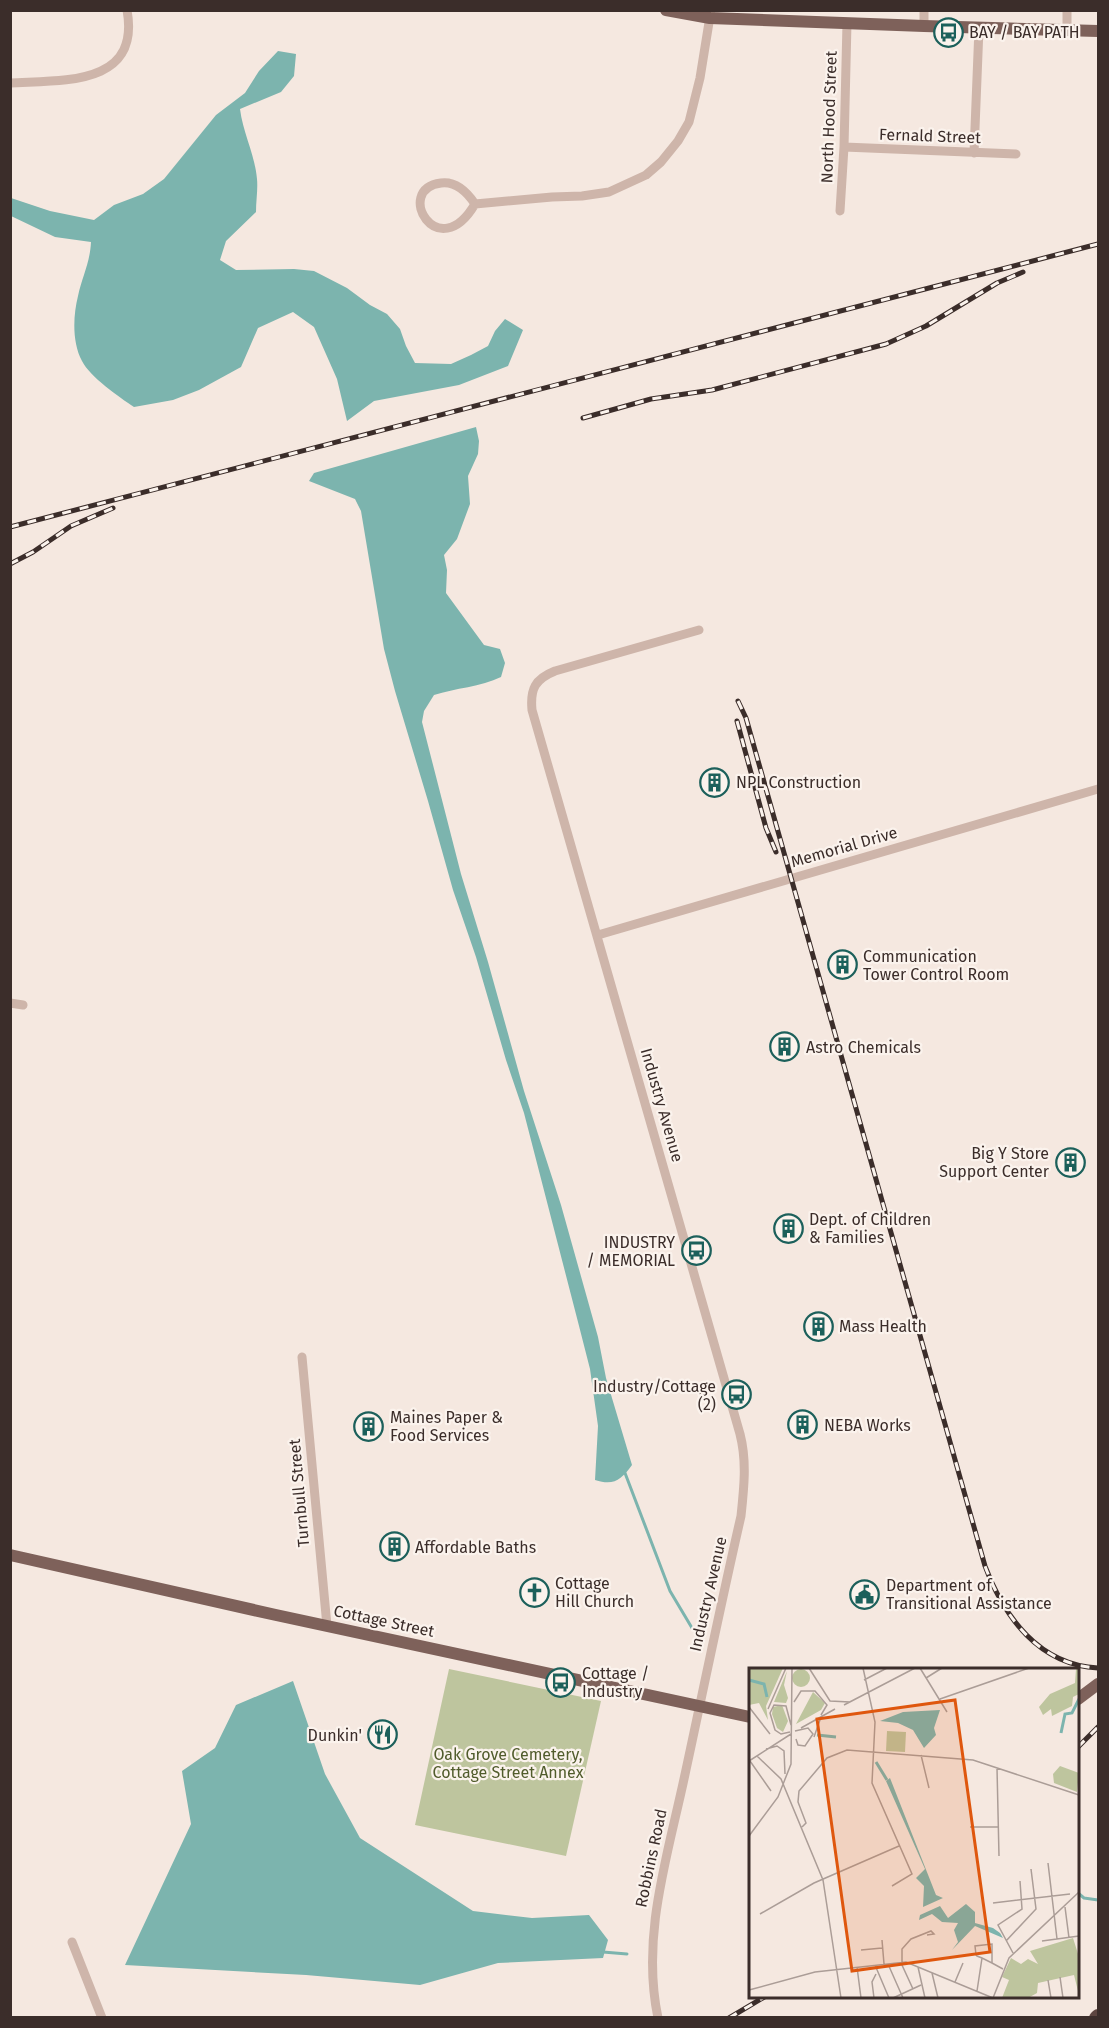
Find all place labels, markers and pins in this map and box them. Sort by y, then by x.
bus stop icon: BAY / BAY PATH [932,16,964,48]
place label: BAY / BAY PATH [969,23,1080,42]
building icon: NPL Construction [699,766,731,798]
place label: NPL Construction [736,773,861,792]
place label: Communication Tower Control Room [863,947,1009,984]
building icon: Communication Tower Control Room [826,949,858,981]
building icon: Astro Chemicals [769,1031,801,1063]
place label: Astro Chemicals [806,1038,921,1057]
place label: Big Y Store Support Center [939,1144,1050,1181]
building icon: Big Y Store Support Center [1054,1146,1086,1178]
place label: Dept. of Children & Families [809,1210,931,1247]
building icon: Dept. of Children & Families [772,1212,804,1244]
place label: INDUSTRY / MEMORIAL [587,1233,675,1270]
bus stop icon: INDUSTRY / MEMORIAL [680,1235,712,1267]
building icon: Mass Health [802,1310,834,1342]
place label: Mass Health [839,1317,927,1336]
place label: Industry/Cottage (2) [593,1377,716,1414]
bus stop icon: Industry/Cottage (2) [721,1379,753,1411]
place label: Maines Paper & Food Services [390,1408,503,1445]
building icon: NEBA Works [787,1409,819,1441]
building icon: Maines Paper & Food Services [353,1410,385,1442]
place label: NEBA Works [824,1416,911,1435]
building icon: Affordable Baths [378,1531,410,1563]
place label: Affordable Baths [415,1538,536,1557]
place label: Cottage Hill Church [555,1574,634,1611]
church icon: Cottage Hill Church [518,1576,550,1608]
place label: Department of Transitional Assistance [886,1576,1052,1613]
public building icon: Department of Transitional Assistance [849,1578,881,1610]
place label: Cottage / Industry [582,1664,649,1701]
bus stop icon: Cottage / Industry [545,1666,577,1698]
restaurant icon: Dunkin' [367,1719,399,1751]
place label: Dunkin' [308,1726,362,1745]

